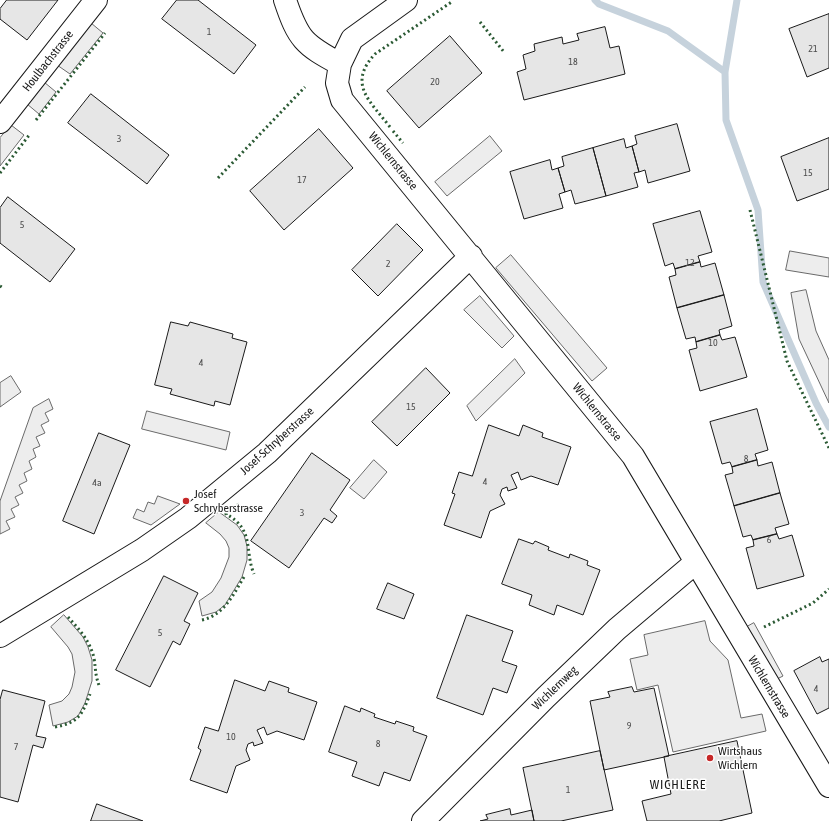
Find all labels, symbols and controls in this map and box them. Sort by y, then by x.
house number: 1 [207,26,211,38]
street label: Houlbachstrasse [20,28,76,94]
house number: 21 [808,43,818,55]
house number: 18 [568,56,578,68]
house number: 20 [430,76,440,88]
street label: Wichlernstrasse [365,129,421,193]
house number: 3 [117,133,121,145]
house number: 15 [803,167,813,179]
house number: 17 [297,174,307,186]
house number: 5 [20,219,24,231]
house number: 12 [685,257,695,269]
house number: 2 [386,258,390,270]
house number: 10 [708,337,718,349]
house number: 4 [199,357,203,369]
street label: Wichlernstrasse [569,380,625,444]
house number: 15 [406,401,416,413]
street label: Josef-Schryberstrasse [237,404,317,478]
house number: 8 [744,453,748,465]
house number: 4 [483,476,487,488]
house number: 4a [92,477,102,489]
place label: Josef Schryberstrasse [194,487,263,515]
marker: Josef Schryberstrasse [181,496,191,506]
house number: 3 [300,507,304,519]
house number: 6 [767,534,771,546]
house number: 5 [158,627,162,639]
street label: Wichlernstrasse [745,653,793,721]
street label: Wichlernweg [529,663,581,713]
house number: 4 [814,683,818,695]
house number: 9 [627,720,631,732]
house number: 10 [226,731,236,743]
house number: 8 [376,738,380,750]
house number: 7 [14,741,18,753]
place label: Wirtshaus Wichlern [718,744,762,772]
marker: Wirtshaus Wichlern [705,753,715,763]
district label: WICHLERE [650,777,706,793]
house number: 1 [566,784,570,796]

